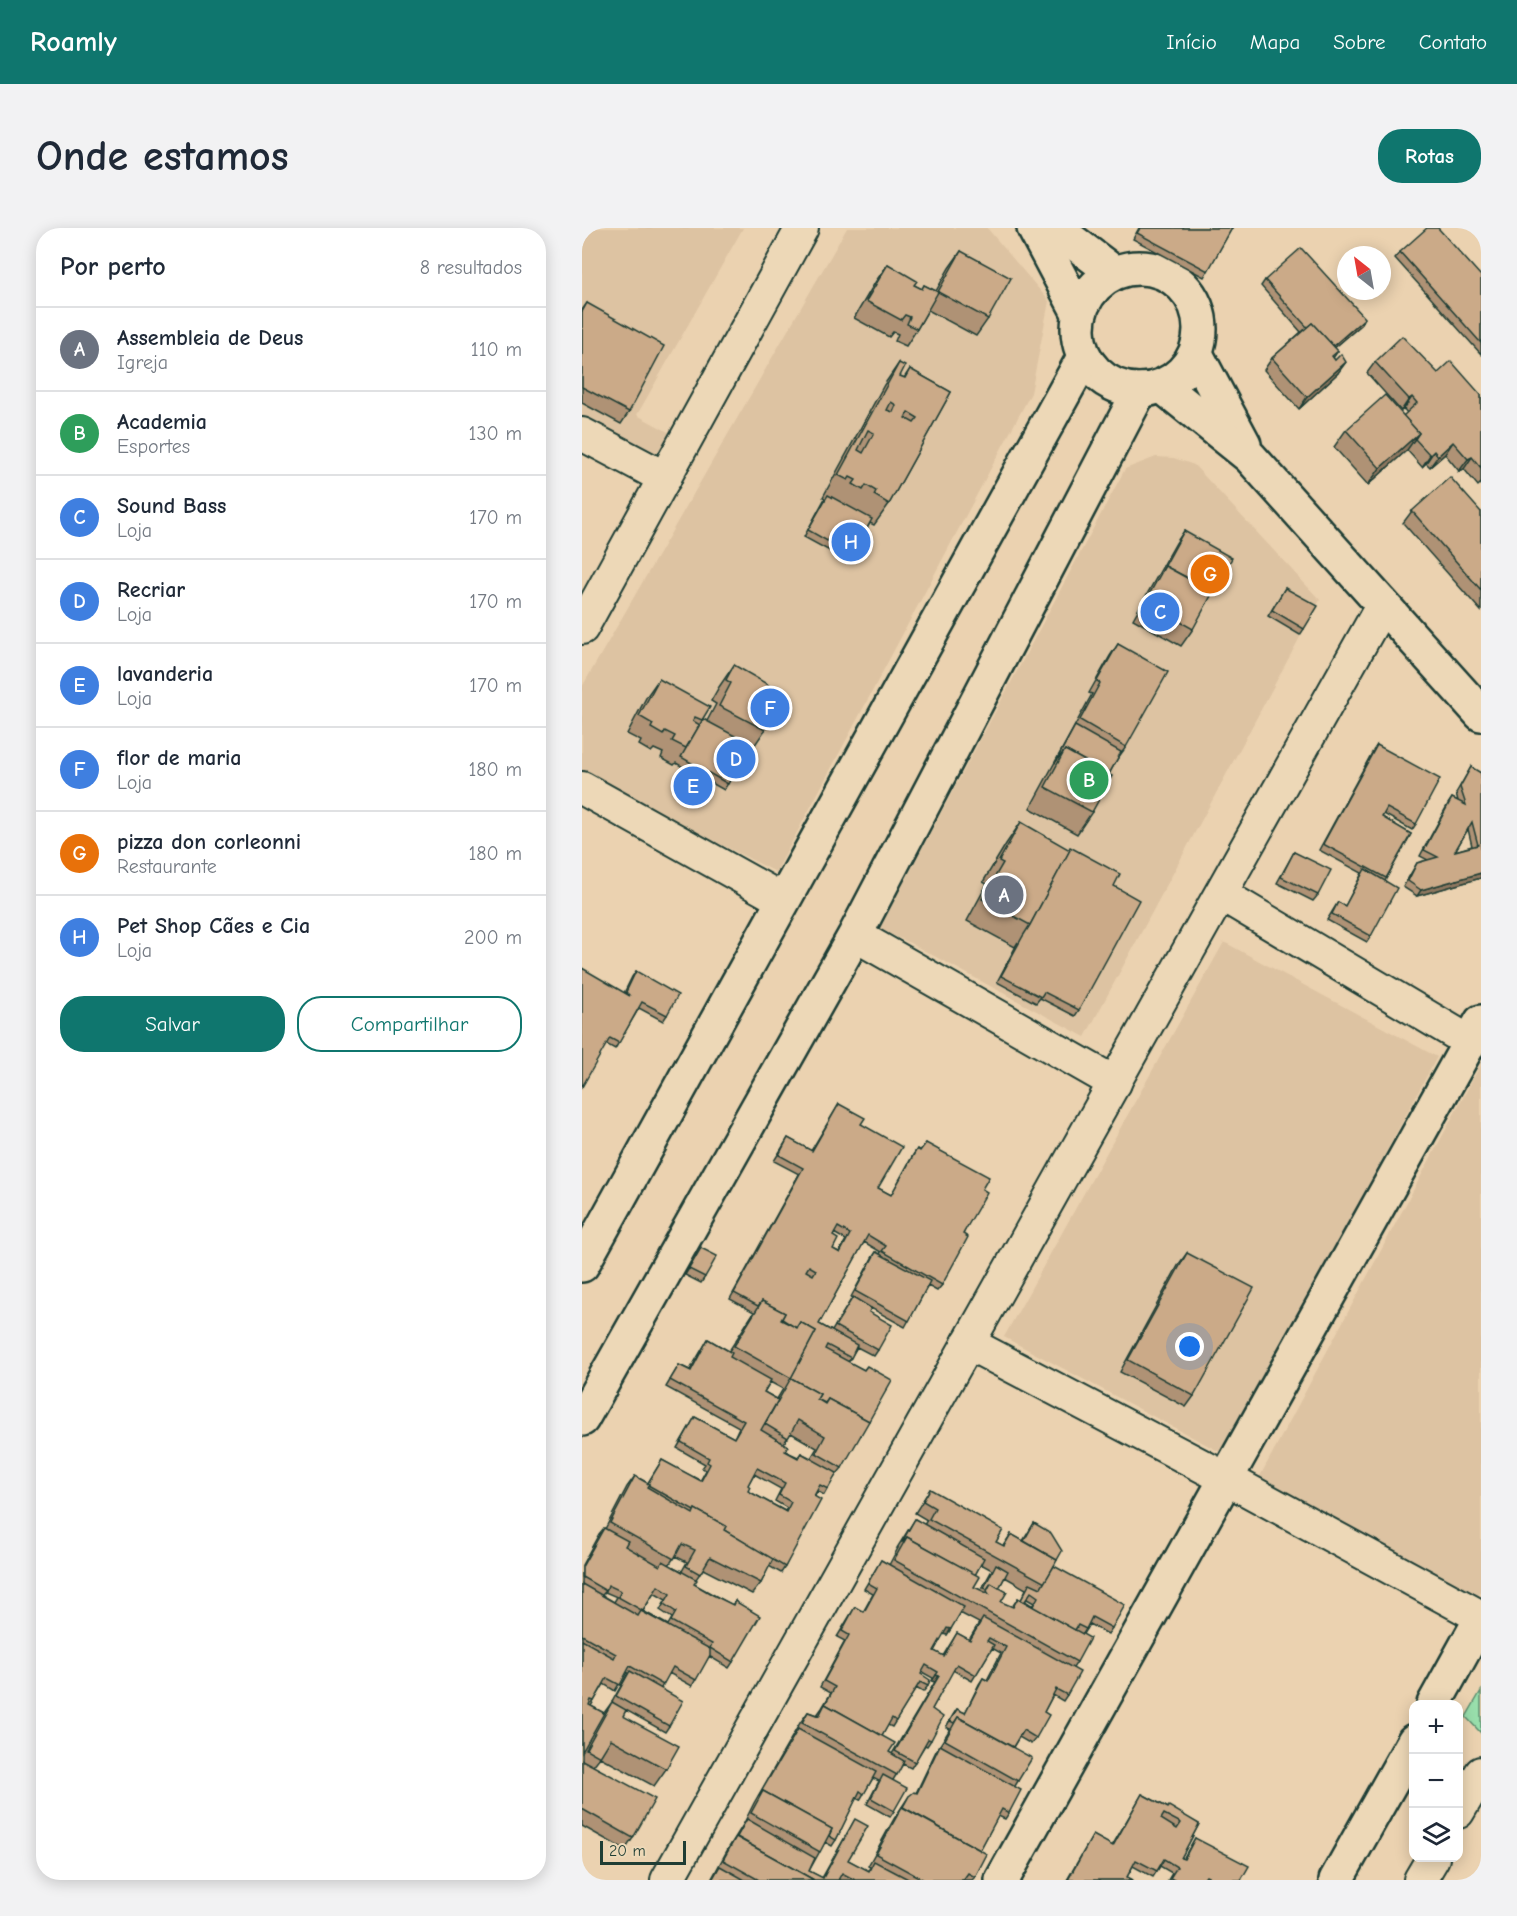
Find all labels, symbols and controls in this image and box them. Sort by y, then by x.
text: Roamly [30,26,117,58]
text: Início [1166,30,1217,54]
text: Mapa [1250,30,1300,54]
text: Sobre [1333,30,1386,54]
text: Contato [1419,30,1487,54]
button: Rotas [1378,129,1481,183]
text: Onde estamos [36,132,289,181]
north arrow [1337,246,1391,300]
text: Por perto [60,252,166,282]
text: 8 resultados [420,256,522,279]
text: Assembleia de Deus [117,325,303,351]
text: A [74,338,85,361]
text: 110 m [471,338,522,361]
text: Igreja [117,351,168,374]
text: Academia [117,409,207,435]
text: B [73,422,86,445]
text: 130 m [469,422,522,445]
text: Esportes [117,435,190,458]
text: Sound Bass [117,493,226,519]
text: C [73,506,86,529]
text: 170 m [469,506,522,529]
text: Loja [117,519,152,542]
pin: H [832,520,870,564]
pin: G [1190,552,1230,596]
text: Recriar [117,577,185,603]
text: D [73,590,86,613]
text: 170 m [469,590,522,613]
pin: C [1140,590,1180,634]
text: Loja [117,603,152,626]
text: lavanderia [117,661,213,687]
text: E [74,674,85,697]
text: 170 m [469,674,522,697]
pin: F [750,686,789,730]
text: Loja [117,687,152,710]
pin: D [716,736,756,782]
text: flor de maria [117,745,242,771]
text: F [74,758,85,781]
text: 180 m [468,758,522,781]
pin: B [1070,758,1108,802]
pin: E [674,764,712,808]
text: Loja [117,771,152,794]
text: pizza don corleonni [117,829,301,855]
text: G [72,842,87,865]
text: 180 m [468,842,522,865]
text: Restaurante [117,855,217,878]
pin: A [984,872,1024,918]
text: Pet Shop Cães e Cia [117,913,310,939]
text: H [72,926,87,949]
text: 200 m [464,926,522,949]
text: Loja [117,939,152,962]
button: Salvar [60,996,285,1052]
button: Compartilhar [297,996,522,1052]
your location [1175,1332,1204,1361]
map controls [1409,1700,1463,1862]
button: + [1409,1700,1463,1754]
button: − [1409,1754,1463,1808]
button: layers [1409,1808,1463,1862]
scale bar [600,1838,686,1866]
text: 20 m [609,1842,646,1860]

